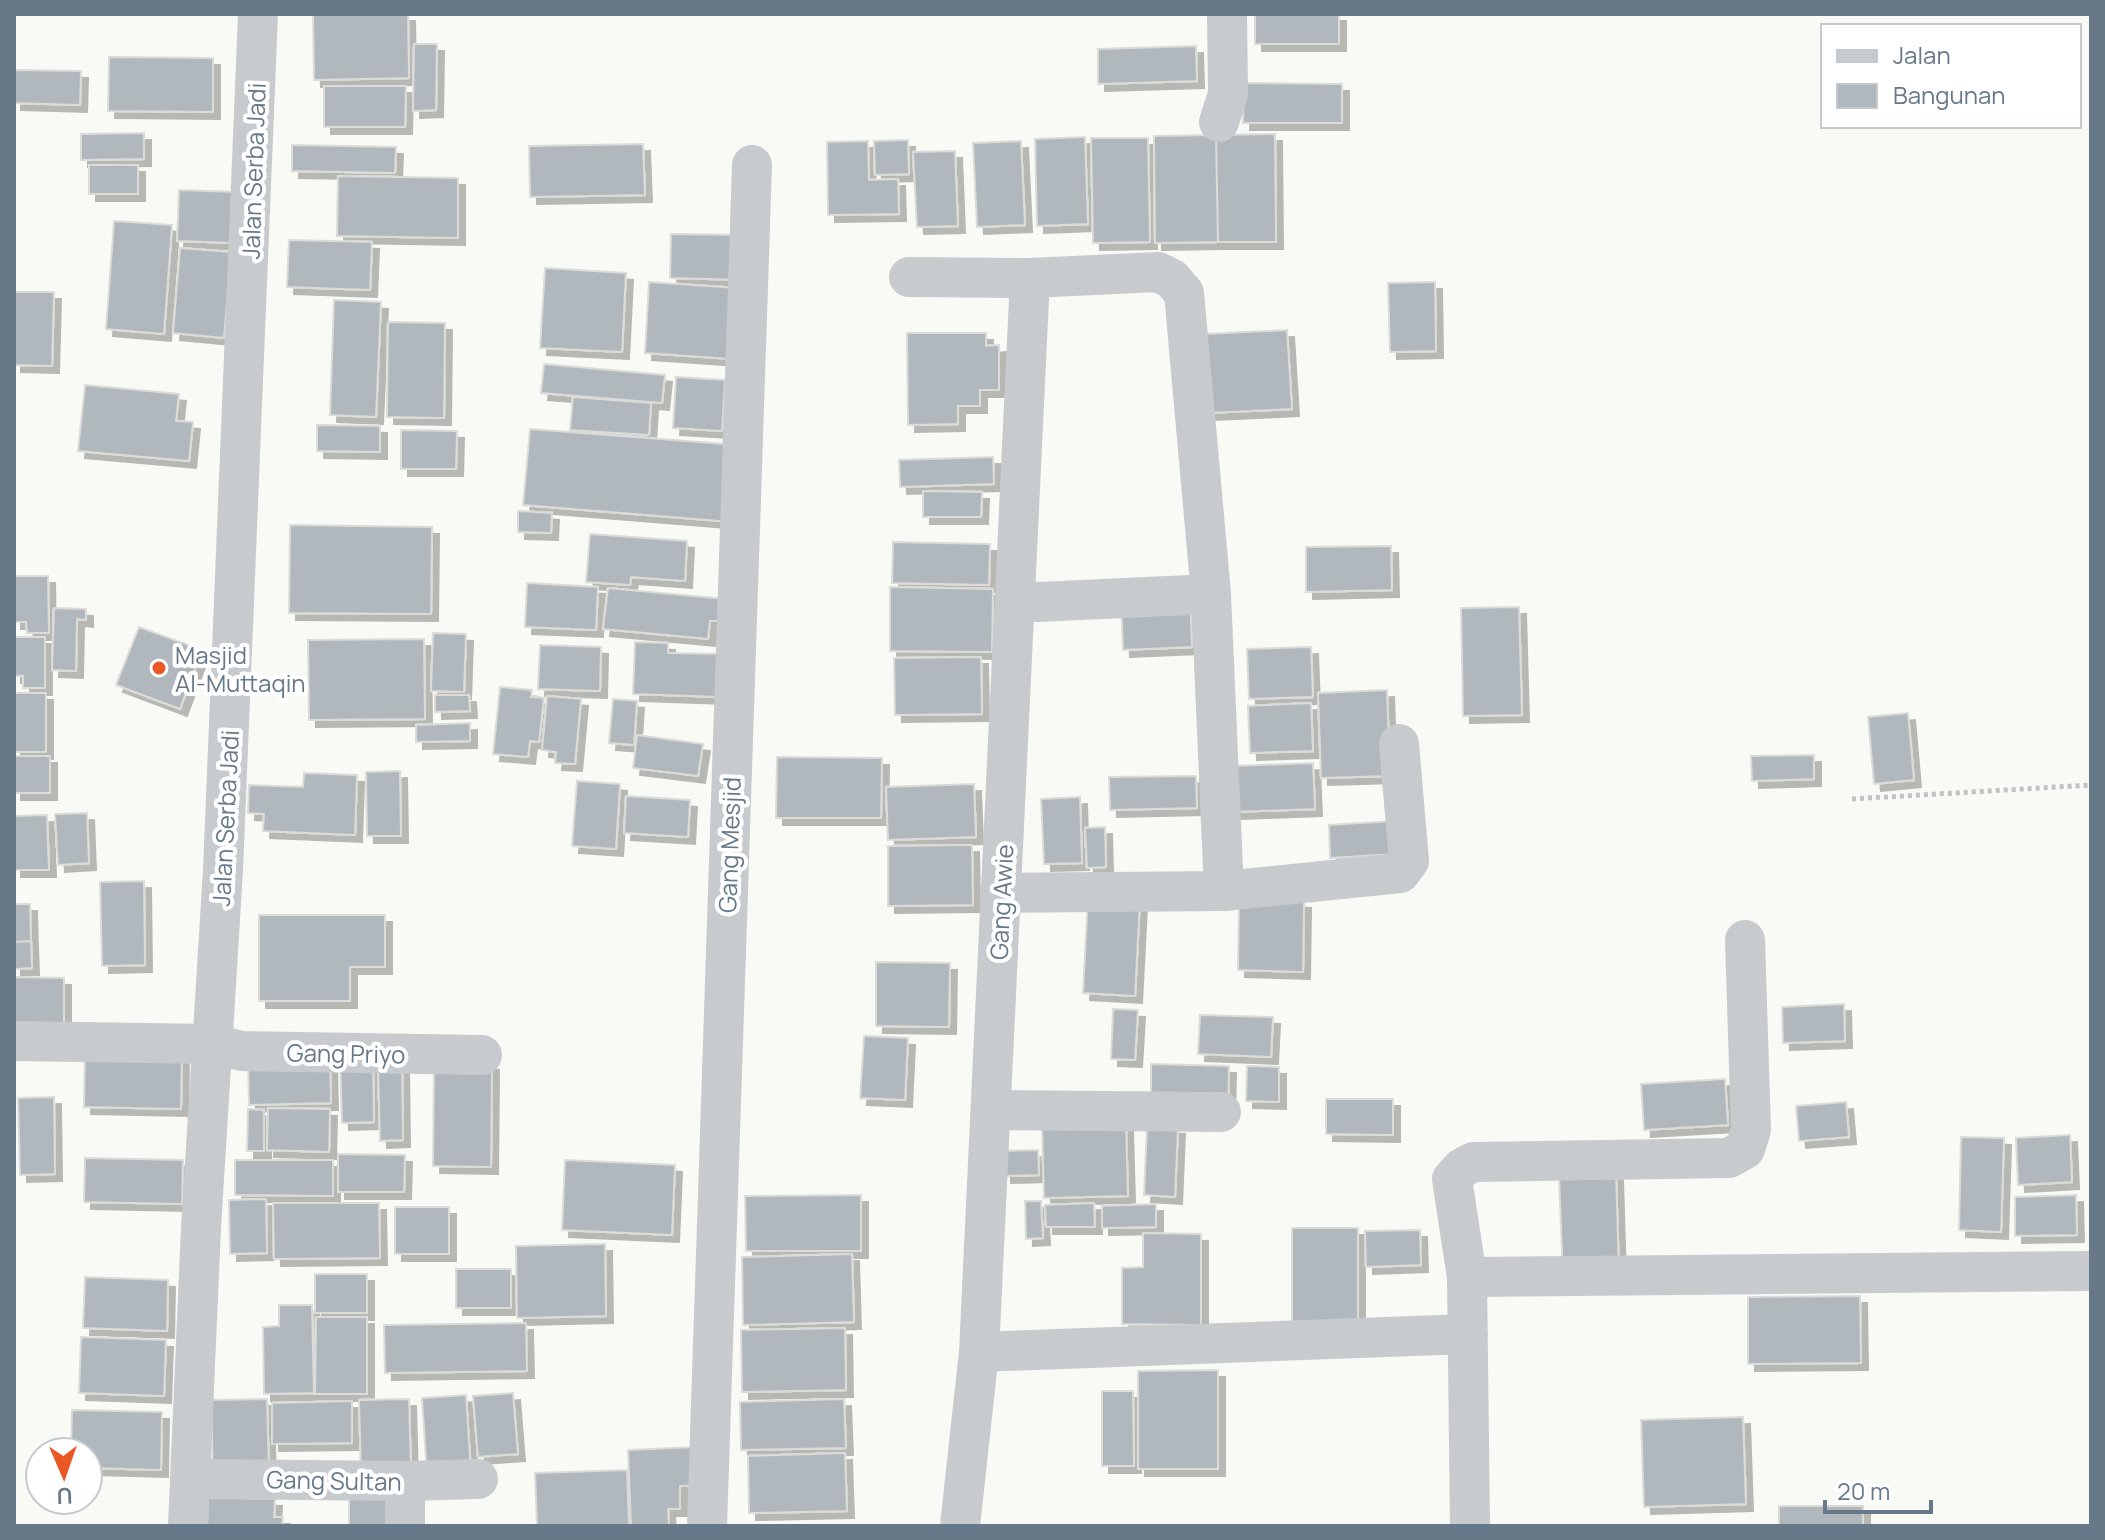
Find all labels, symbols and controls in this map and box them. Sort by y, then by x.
legend [1821,24,2081,128]
text: Jalan [1893,38,1951,71]
text: Bangunan [1893,78,2006,111]
street label: Jalan Serba Jadi [233,82,273,260]
place label: Masjid Al-Muttaqin [175,638,306,699]
marker: Masjid Al-Muttaqin [150,659,168,677]
street label: Jalan Serba Jadi [204,729,246,907]
street label: Gang Mesjid [710,776,748,914]
street label: Gang Awie [981,843,1021,961]
street label: Gang Priyo [286,1035,406,1071]
north arrow [24,1436,104,1516]
street label: Gang Sultan [266,1462,402,1498]
scale bar [1825,1464,1931,1514]
text: 20 m [1837,1474,1890,1507]
text: U [56,1481,73,1511]

